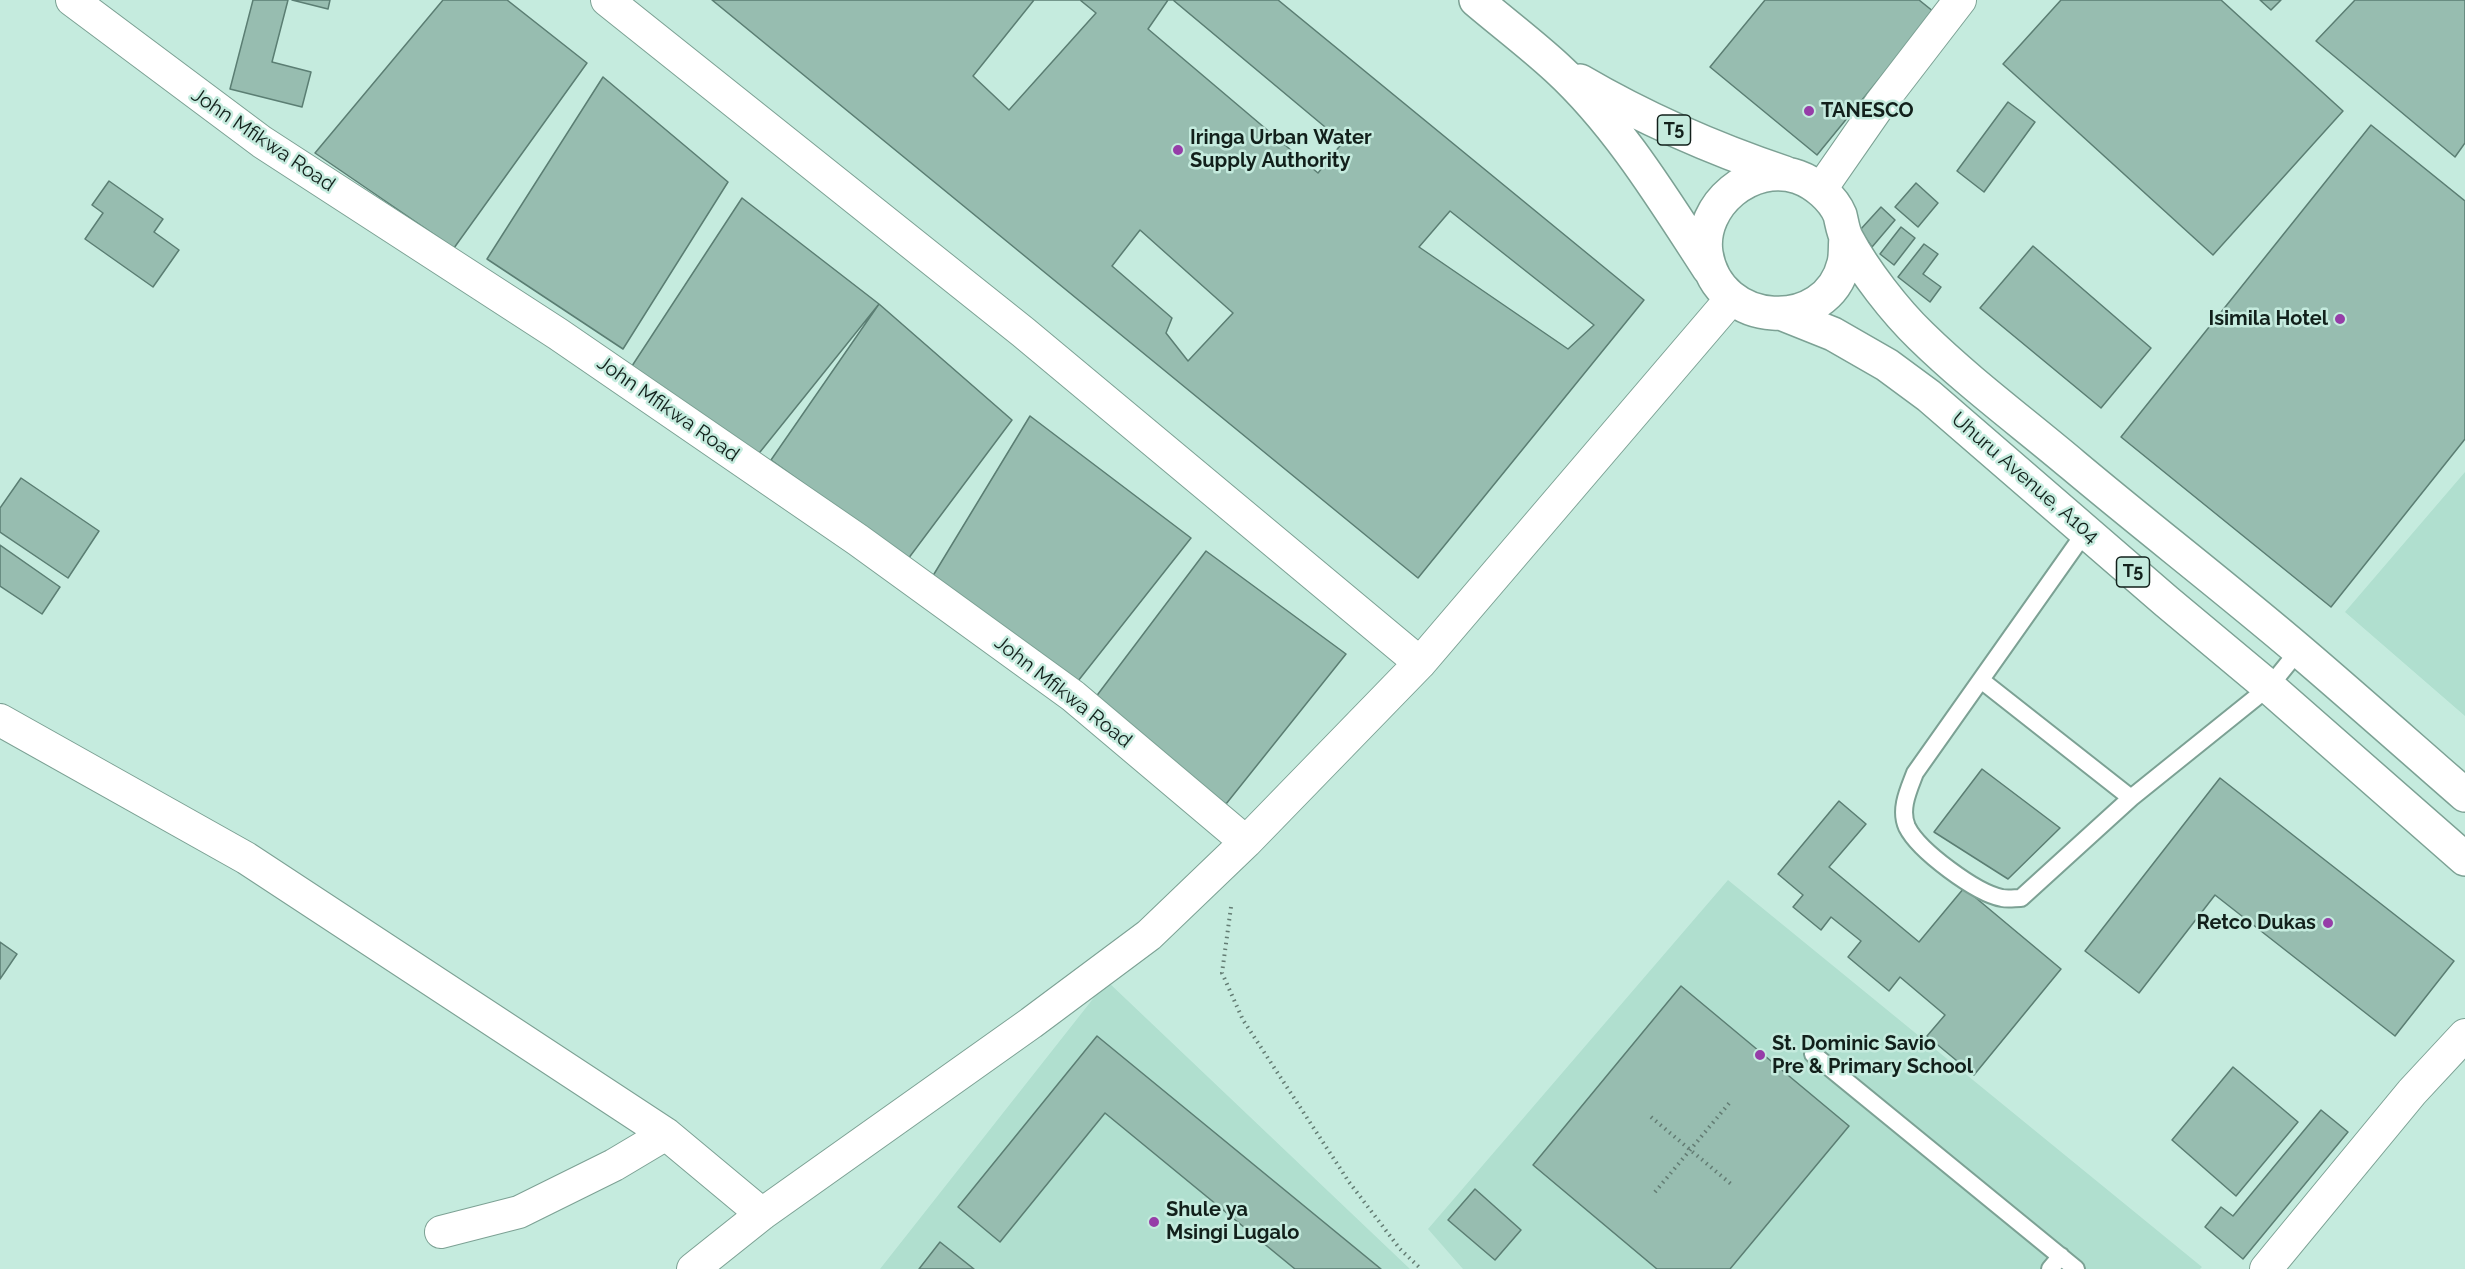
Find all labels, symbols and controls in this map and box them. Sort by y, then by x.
street label: John Mfikwa Road [187,83,339,197]
place label: TANESCO [1821,99,1914,123]
marker: TANESCO [1802,104,1816,118]
road number: T5 [1658,115,1690,145]
place label: Iringa Urban Water Supply Authority [1190,126,1372,173]
marker: Iringa Urban Water Supply Authority [1171,143,1185,157]
place label: Isimila Hotel [2209,307,2328,331]
marker: Isimila Hotel [2333,312,2347,326]
street label: John Mfikwa Road [592,351,744,467]
street label: Uhuru Avenue, A104 [1946,407,2104,549]
road number: T5 [2116,557,2150,587]
street label: John Mfikwa Road [989,631,1137,753]
place label: Retco Dukas [2196,911,2316,935]
marker: Retco Dukas [2321,916,2335,930]
place label: St. Dominic Savio Pre & Primary School [1772,1032,1973,1079]
marker: St. Dominic Savio Pre & Primary School [1753,1048,1767,1062]
place label: Shule ya Msingi Lugalo [1166,1198,1299,1245]
marker: Shule ya Msingi Lugalo [1147,1215,1161,1229]

